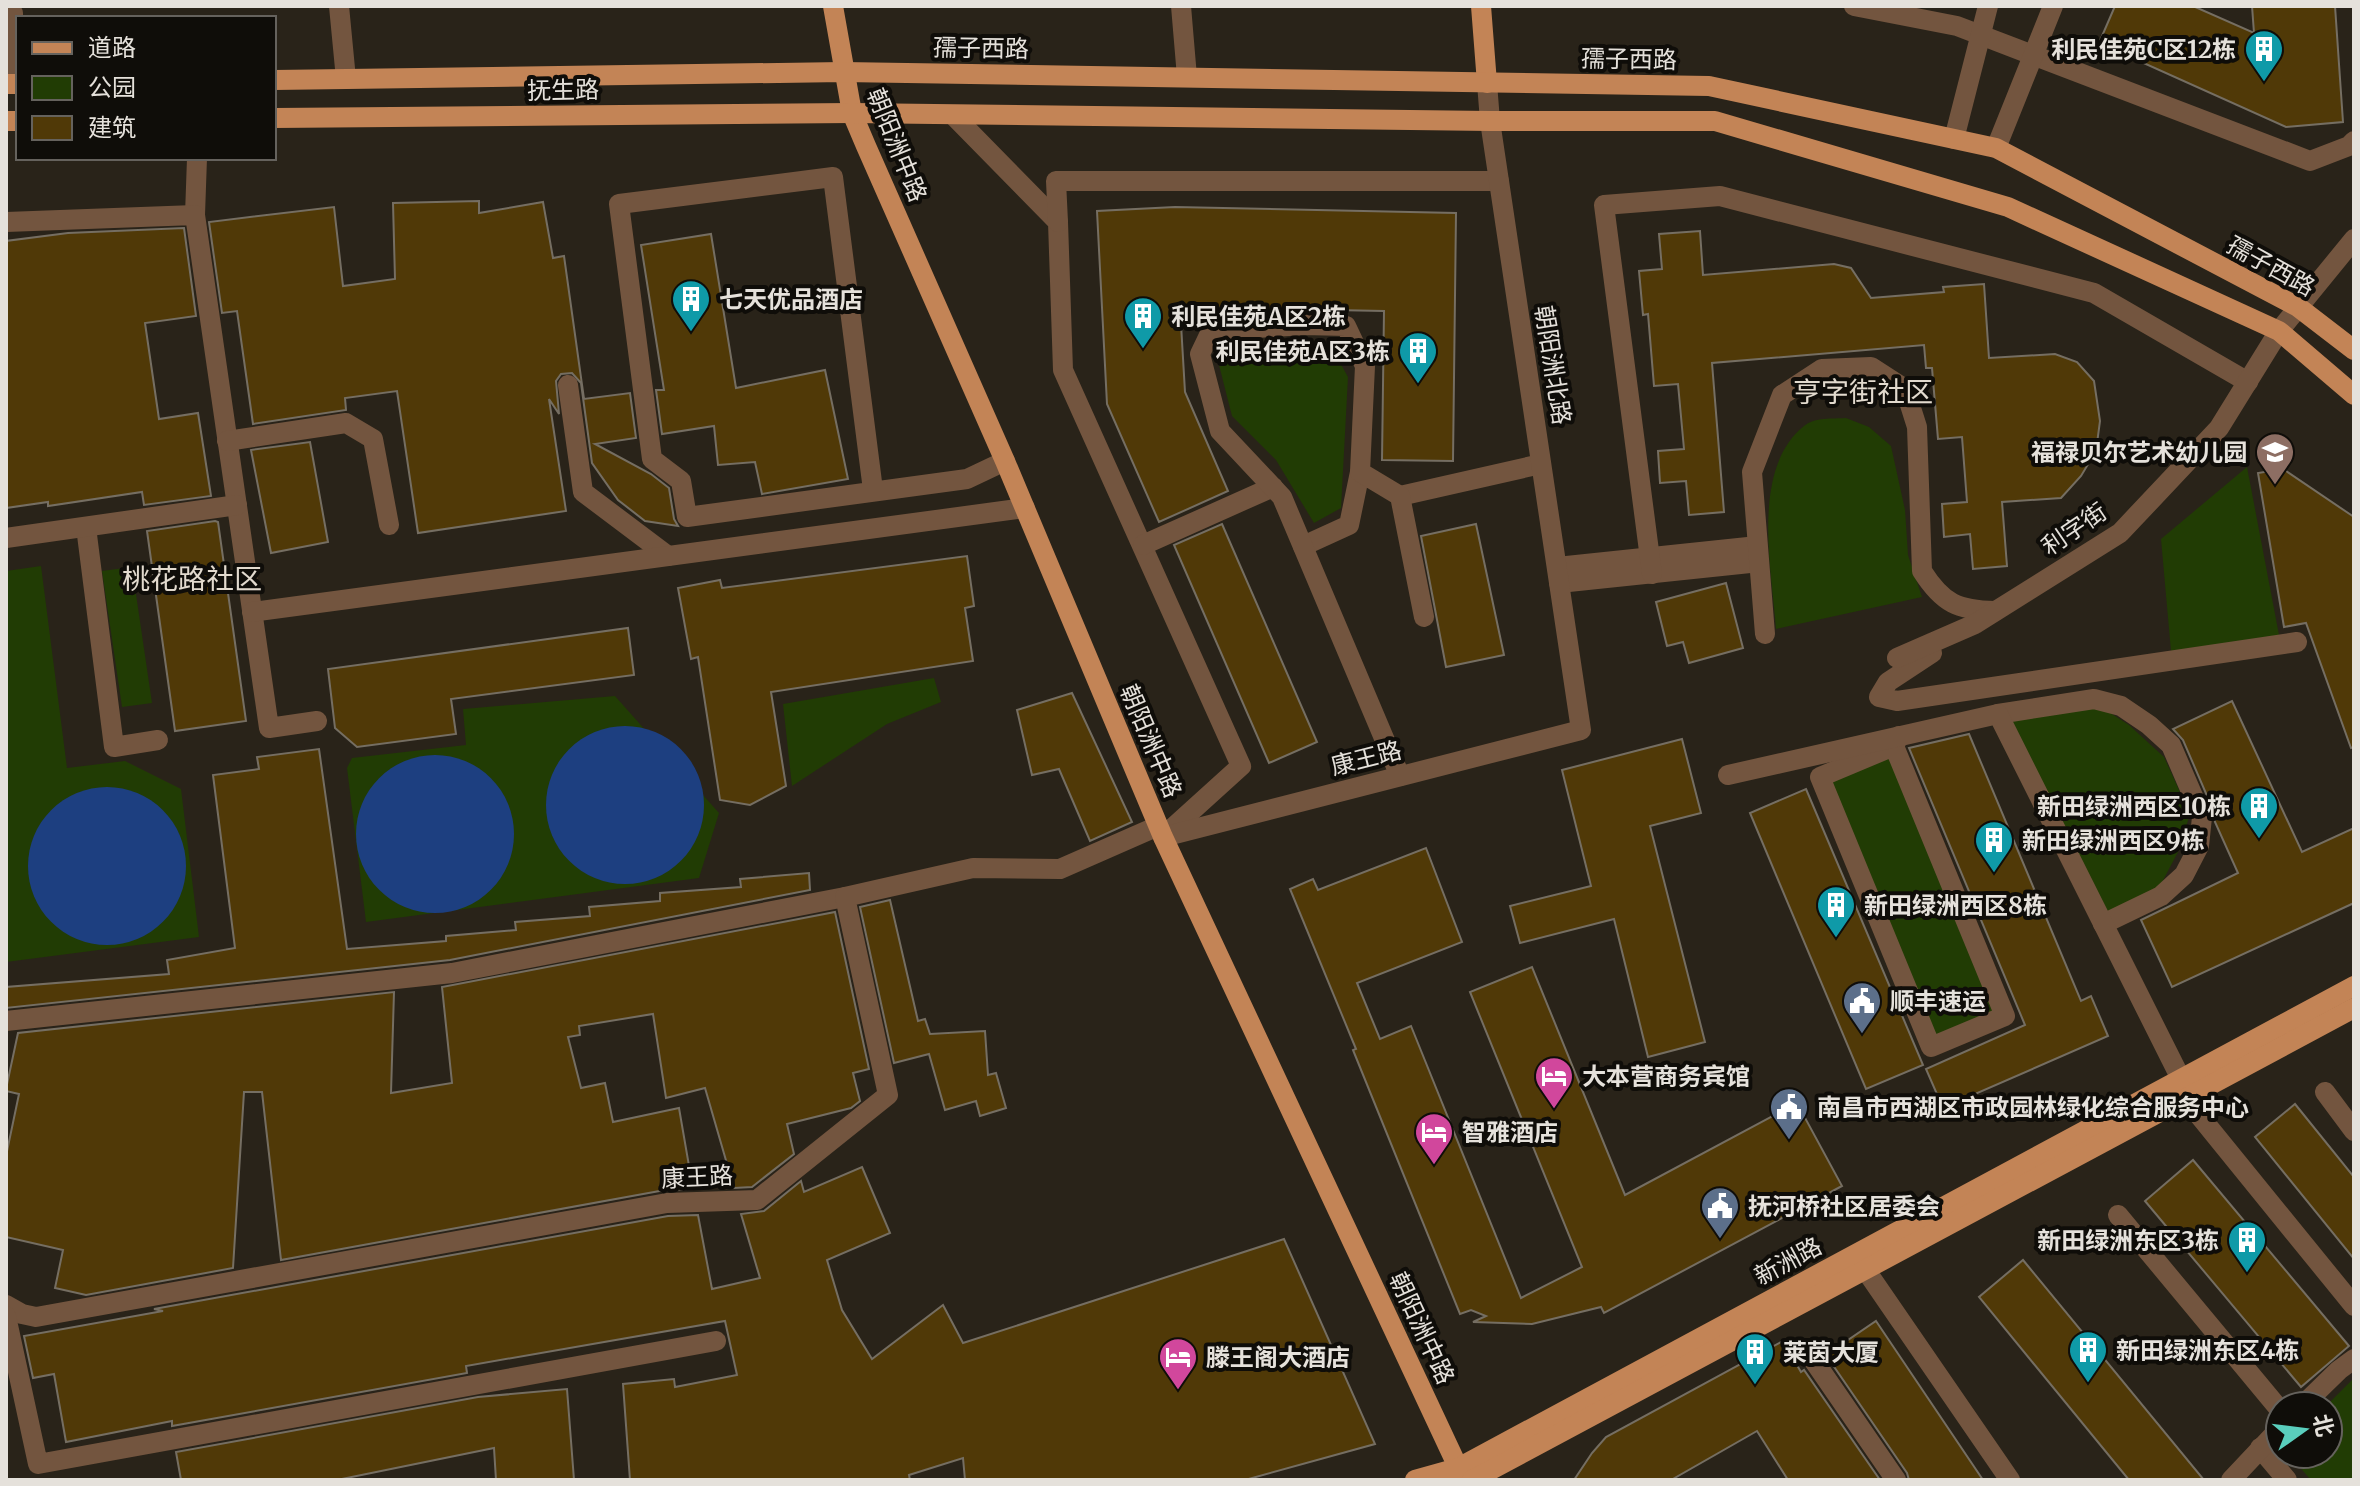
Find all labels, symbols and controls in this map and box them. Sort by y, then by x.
legend [16,16,276,160]
building icon: 利民佳苑C区12栋 [2243,28,2285,83]
text: 道路 [88,32,136,63]
street label: 孺子西路 [933,32,1029,64]
place label: 利民佳苑C区12栋 [2051,34,2236,65]
street label: 孺子西路 [1581,43,1677,75]
text: 公园 [88,72,136,103]
street label: 抚生路 [527,74,599,106]
street label: 朝阳洲中路 [860,84,934,206]
text: 建筑 [88,112,136,143]
street label: 孺子西路 [2222,229,2320,303]
building icon: 七天优品酒店 [670,278,712,333]
place label: 七天优品酒店 [719,284,863,315]
building icon: 利民佳苑A区2栋 [1122,295,1164,350]
place label: 利民佳苑A区2栋 [1171,301,1346,332]
street label: 朝阳洲北路 [1528,303,1578,427]
building icon: 利民佳苑A区3栋 [1397,330,1439,385]
place label: 利民佳苑A区3栋 [1215,336,1390,367]
district label: 亨字街社区 [1793,374,1933,410]
school or university icon: 福禄贝尔艺术幼儿园 [2254,431,2296,486]
place label: 福禄贝尔艺术幼儿园 [2031,437,2247,468]
street label: 利字街 [2035,496,2113,562]
district label: 桃花路社区 [122,561,262,597]
street label: 朝阳洲中路 [1113,680,1189,802]
street label: 康王路 [1327,734,1405,782]
building icon: 新田绿洲西区10栋 [2238,785,2280,840]
place label: 新田绿洲西区10栋 [2037,791,2231,822]
building icon: 新田绿洲西区9栋 [1973,819,2015,874]
place label: 新田绿洲西区9栋 [2022,825,2205,856]
building icon: 新田绿洲西区8栋 [1815,884,1857,939]
place label: 新田绿洲西区8栋 [1864,890,2047,921]
public building icon: 顺丰速运 [1841,980,1883,1035]
place label: 顺丰速运 [1890,986,1986,1017]
hotel icon: 大本营商务宾馆 [1533,1055,1575,1110]
place label: 大本营商务宾馆 [1582,1061,1750,1092]
public building icon: 南昌市西湖区市政园林绿化综合服务中心 [1768,1086,1810,1141]
place label: 南昌市西湖区市政园林绿化综合服务中心 [1817,1092,2249,1123]
hotel icon: 智雅酒店 [1413,1111,1455,1166]
place label: 智雅酒店 [1462,1117,1558,1148]
street label: 康王路 [660,1160,734,1194]
public building icon: 抚河桥社区居委会 [1699,1185,1741,1240]
place label: 抚河桥社区居委会 [1748,1191,1940,1222]
building icon: 新田绿洲东区3栋 [2226,1219,2268,1274]
place label: 新田绿洲东区3栋 [2037,1225,2219,1256]
street label: 新洲路 [1749,1230,1827,1292]
street label: 朝阳洲中路 [1383,1267,1461,1389]
building icon: 新田绿洲东区4栋 [2067,1329,2109,1384]
building icon: 莱茵大厦 [1734,1331,1776,1386]
place label: 新田绿洲东区4栋 [2116,1335,2299,1366]
hotel icon: 滕王阁大酒店 [1157,1336,1199,1391]
place label: 莱茵大厦 [1783,1337,1879,1368]
place label: 滕王阁大酒店 [1206,1342,1350,1373]
north arrow [2264,1390,2344,1470]
text: 北 [2307,1411,2340,1439]

